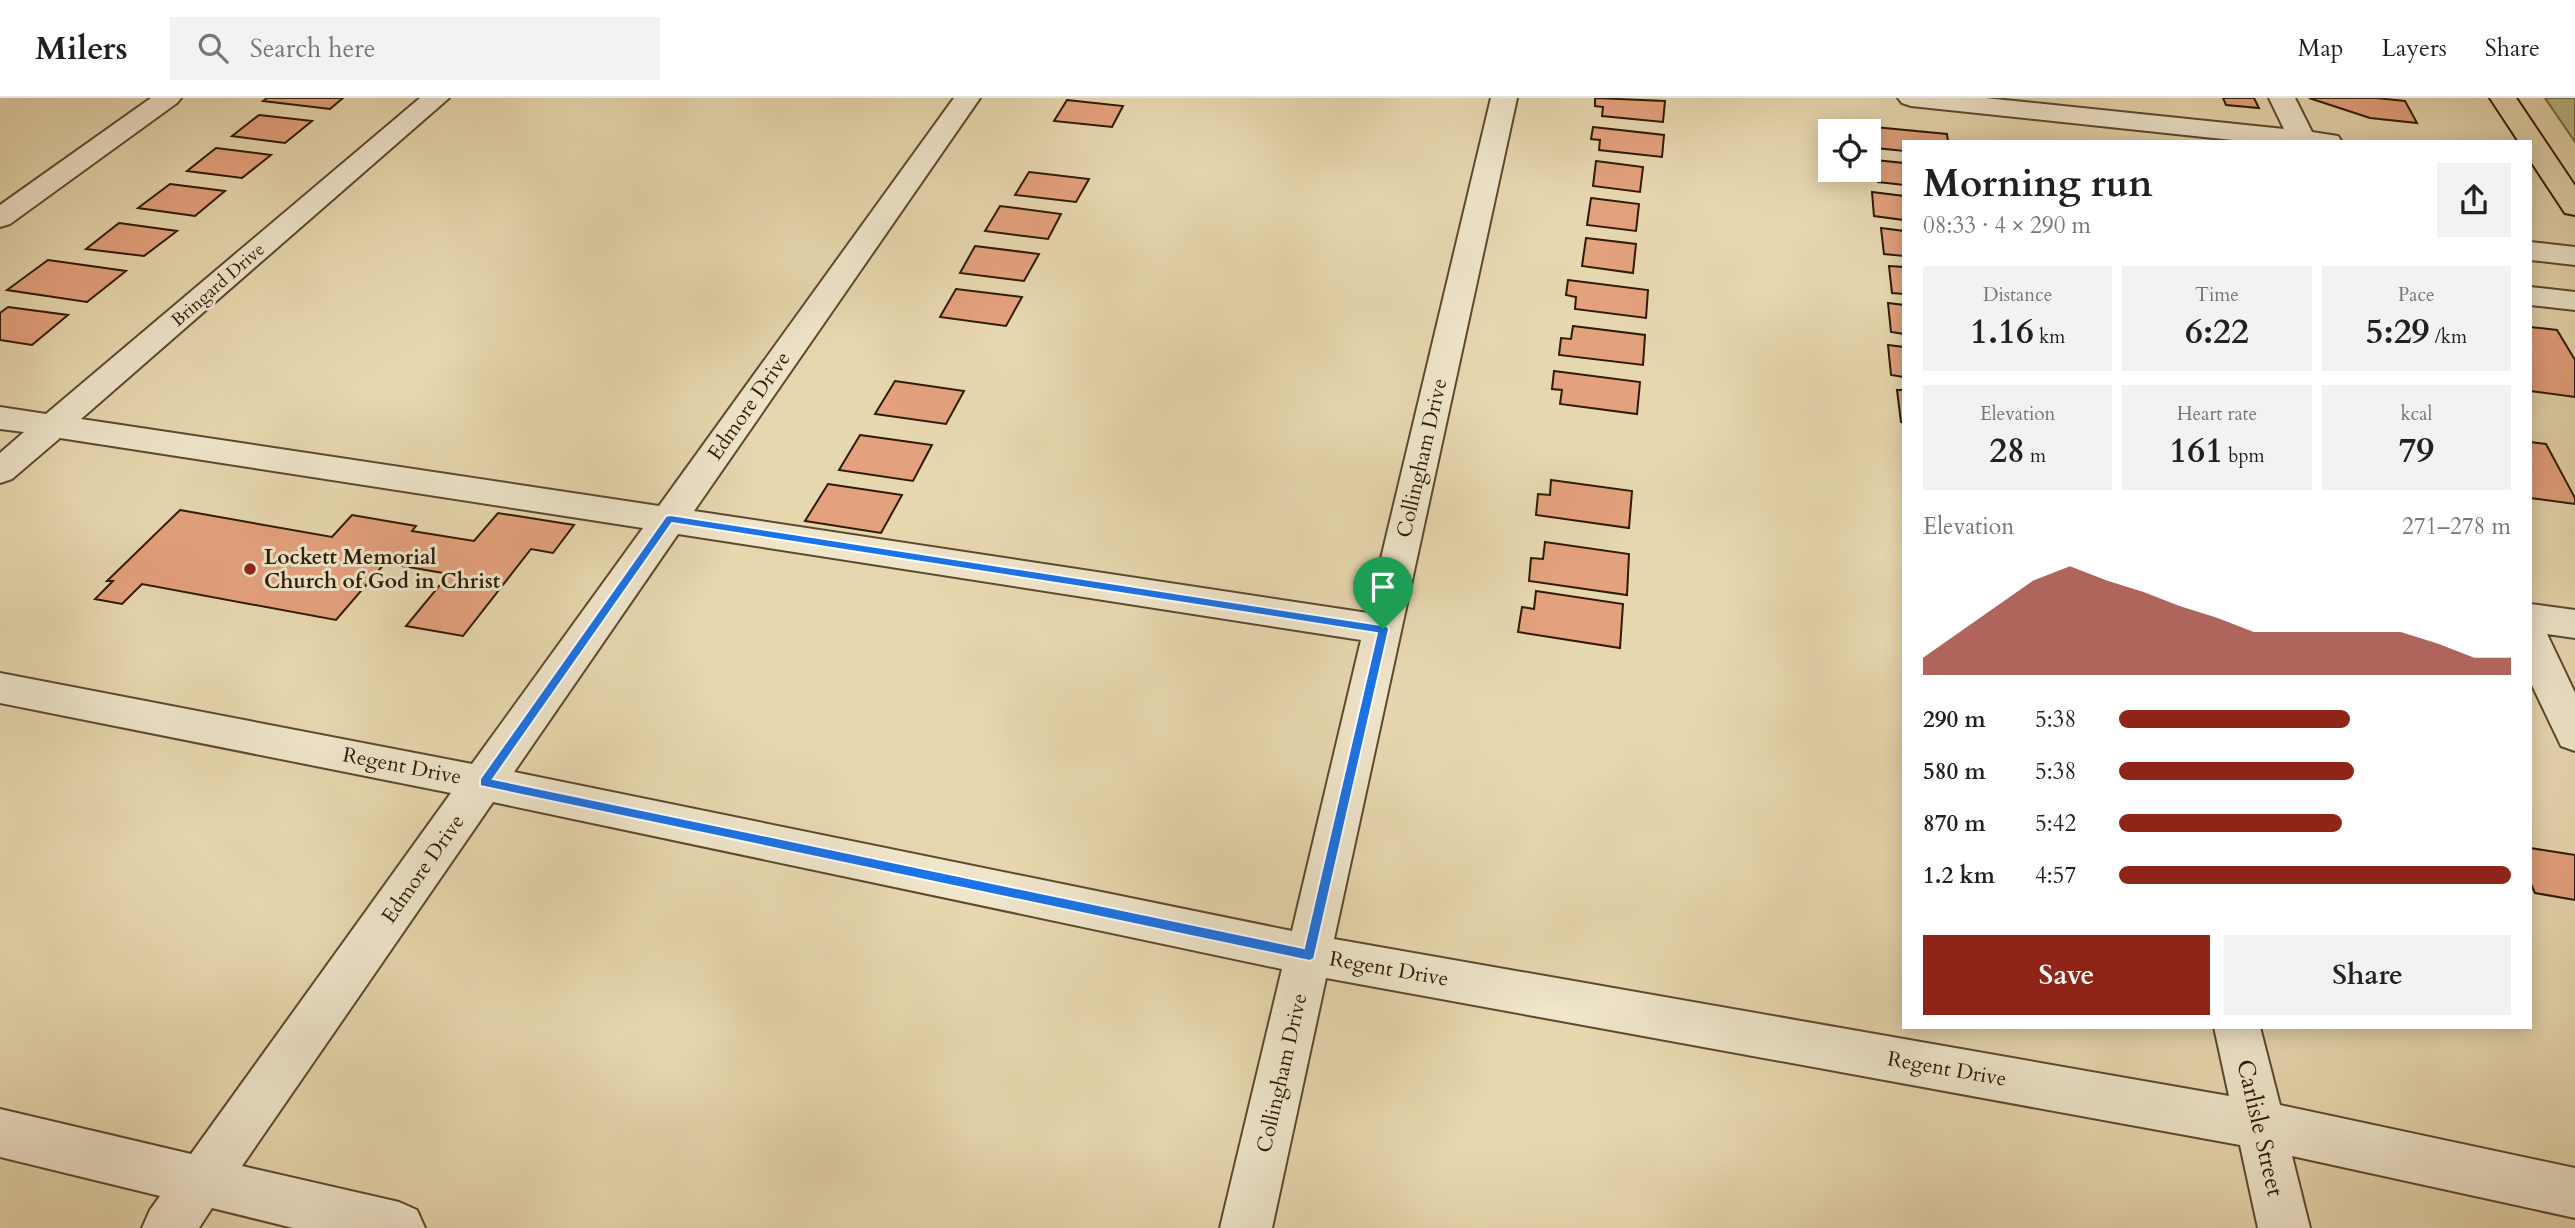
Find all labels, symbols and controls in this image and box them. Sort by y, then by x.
search box [170,17,660,80]
text: Milers [35,26,128,71]
icon: search [194,29,232,67]
text: Search here [250,31,376,66]
text: Map [2298,32,2344,65]
text: Layers [2382,32,2447,65]
text: Share [2485,32,2540,65]
map controls [1818,119,1881,182]
button: locate [1818,119,1881,182]
text: Morning run [1923,158,2153,210]
button: share [2437,163,2511,237]
text: 08:33 · 4 × 290 m [1923,210,2091,241]
street label: Bringard Drive [166,237,270,333]
text: Distance [1983,282,2052,308]
text: Time [2195,282,2239,308]
text: Pace [2398,282,2435,308]
text: 1.16 [1970,308,2034,356]
text: 6:22 [2185,308,2249,356]
text: 5:29 [2366,308,2430,356]
text: km [2034,324,2065,350]
text: /km [2430,324,2467,350]
street label: Edmore Drive [701,346,797,466]
street label: Collingham Drive [1390,376,1454,540]
text: Elevation [1980,401,2055,427]
text: Heart rate [2177,401,2257,427]
text: kcal [2400,401,2432,427]
text: 28 [1989,427,2025,475]
text: 161 [2169,427,2223,475]
text: 79 [2398,427,2434,475]
text: m [2025,443,2046,469]
text: bpm [2223,443,2265,469]
text: Elevation [1923,511,2014,542]
text: 271–278 m [2402,511,2511,542]
place label: Lockett Memorial Church of God in Christ [264,543,501,596]
pin [1353,557,1413,629]
marker: Lockett Memorial Church of God in Christ [242,561,258,577]
icon: arrive [1364,568,1402,606]
text: 290 m [1923,704,1986,735]
text: 5:38 [2035,704,2076,735]
street label: Regent Drive [340,740,464,792]
text: 580 m [1923,756,1986,787]
text: 5:38 [2035,756,2076,787]
text: 870 m [1923,808,1986,839]
text: 5:42 [2035,808,2076,839]
street label: Edmore Drive [375,809,471,929]
text: 1.2 km [1923,860,1995,891]
text: 4:57 [2035,860,2076,891]
button: Save [1923,935,2210,1015]
button: Share [2224,935,2511,1015]
street label: Regent Drive [1327,944,1451,994]
street label: Collingham Drive [1250,991,1314,1155]
street label: Regent Drive [1885,1044,2009,1094]
street label: Carlisle Street [2228,1056,2292,1200]

